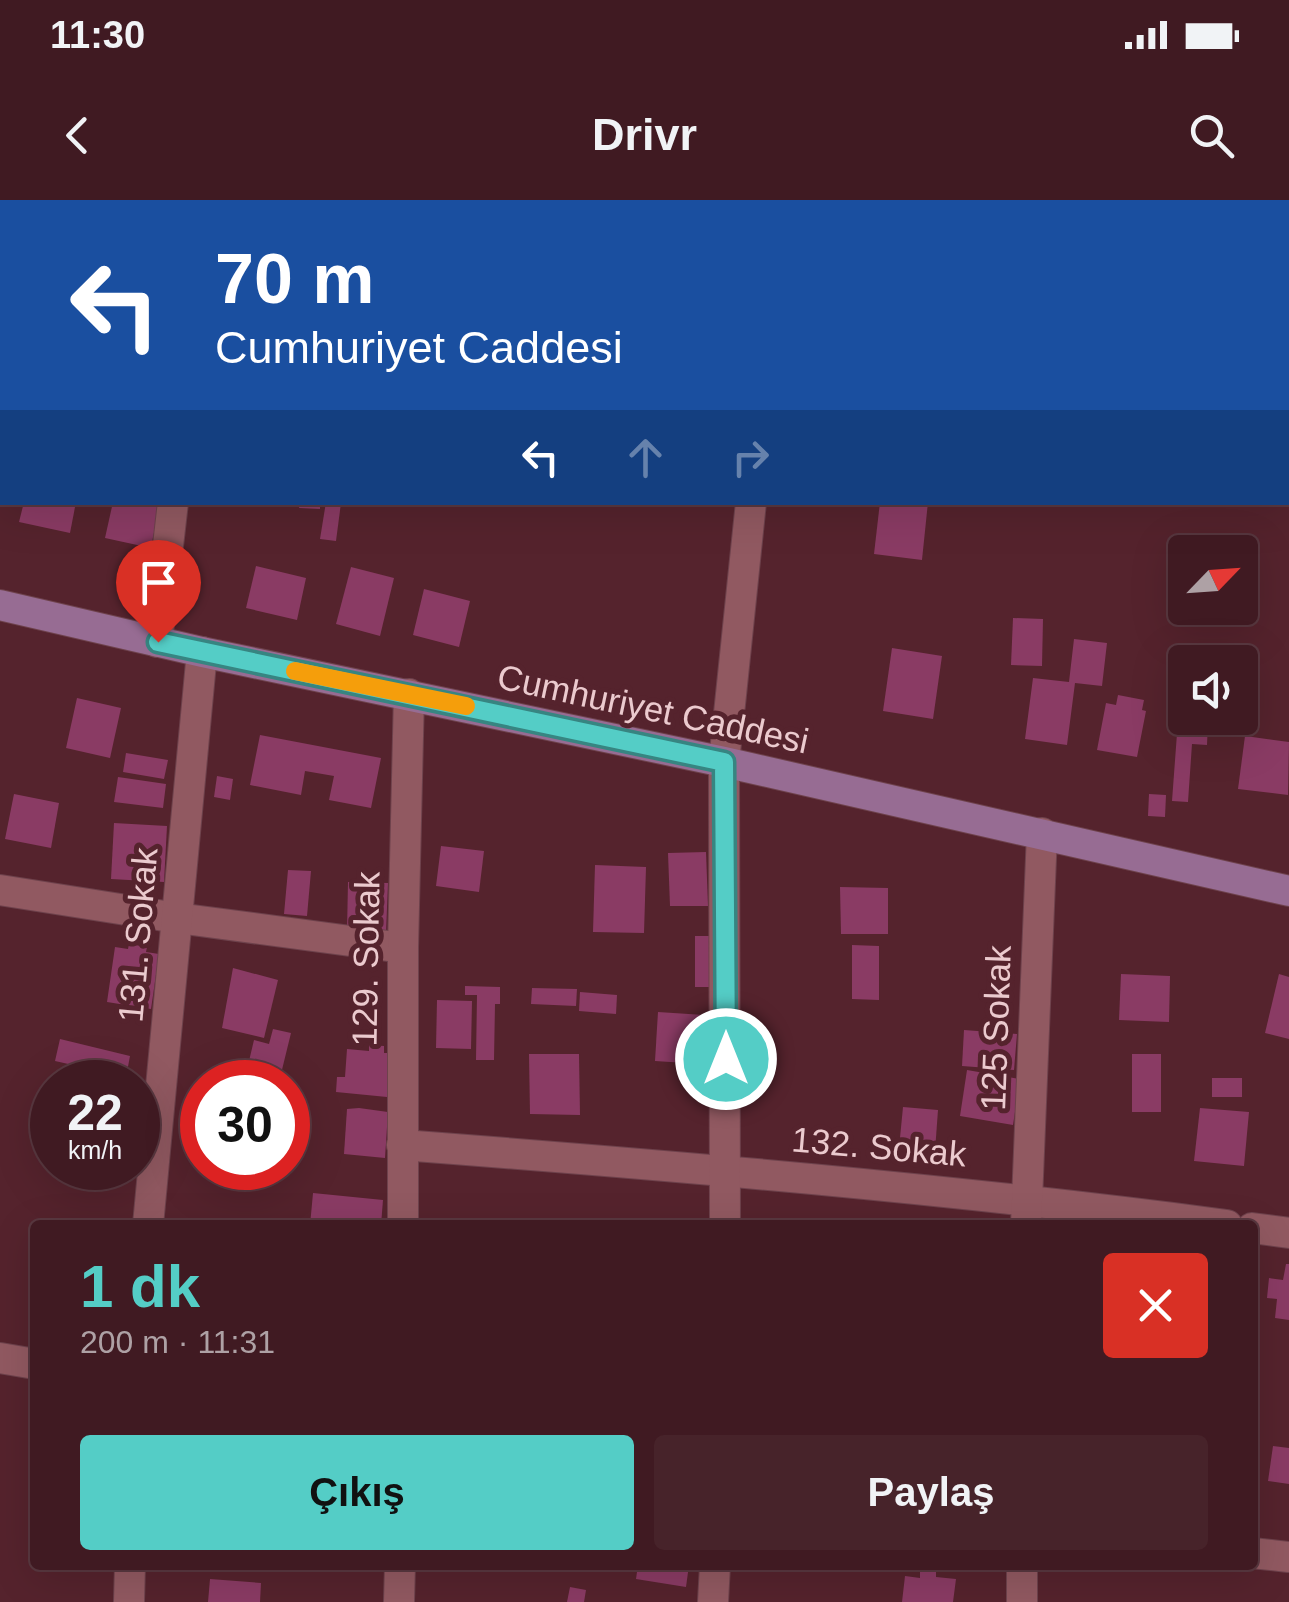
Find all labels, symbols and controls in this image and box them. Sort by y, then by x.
text: 11:30 [50,14,145,56]
icon: back [50,108,105,163]
icon: search [1184,108,1239,163]
text: Drivr [592,109,697,160]
icon: left [50,240,180,370]
text: 70 m [215,240,375,318]
text: Cumhuriyet Caddesi [215,322,623,373]
icon: left [513,430,568,485]
icon: ahead [618,430,673,485]
icon: right [723,430,778,485]
north arrow [1168,535,1258,625]
map controls [1168,535,1258,735]
pin [116,540,201,643]
icon: arrive [131,555,186,610]
button: sound [1168,645,1258,735]
street label: Cumhuriyet Caddesi [494,656,812,761]
street label: 131. Sokak [110,846,165,1024]
street label: 129. Sokak [344,871,387,1047]
street label: 125 Sokak [973,944,1018,1111]
position arrow [674,1007,778,1111]
speed limit sign: 30 [180,1060,310,1190]
text: 22 [67,1085,123,1141]
street label: 132. Sokak [790,1119,968,1174]
text: km/h [68,1136,122,1164]
text: 1 dk [80,1253,200,1320]
button: close [1103,1253,1208,1358]
text: 200 m · 11:31 [80,1324,275,1360]
button: Çıkış [80,1435,634,1550]
button: Paylaş [654,1435,1208,1550]

